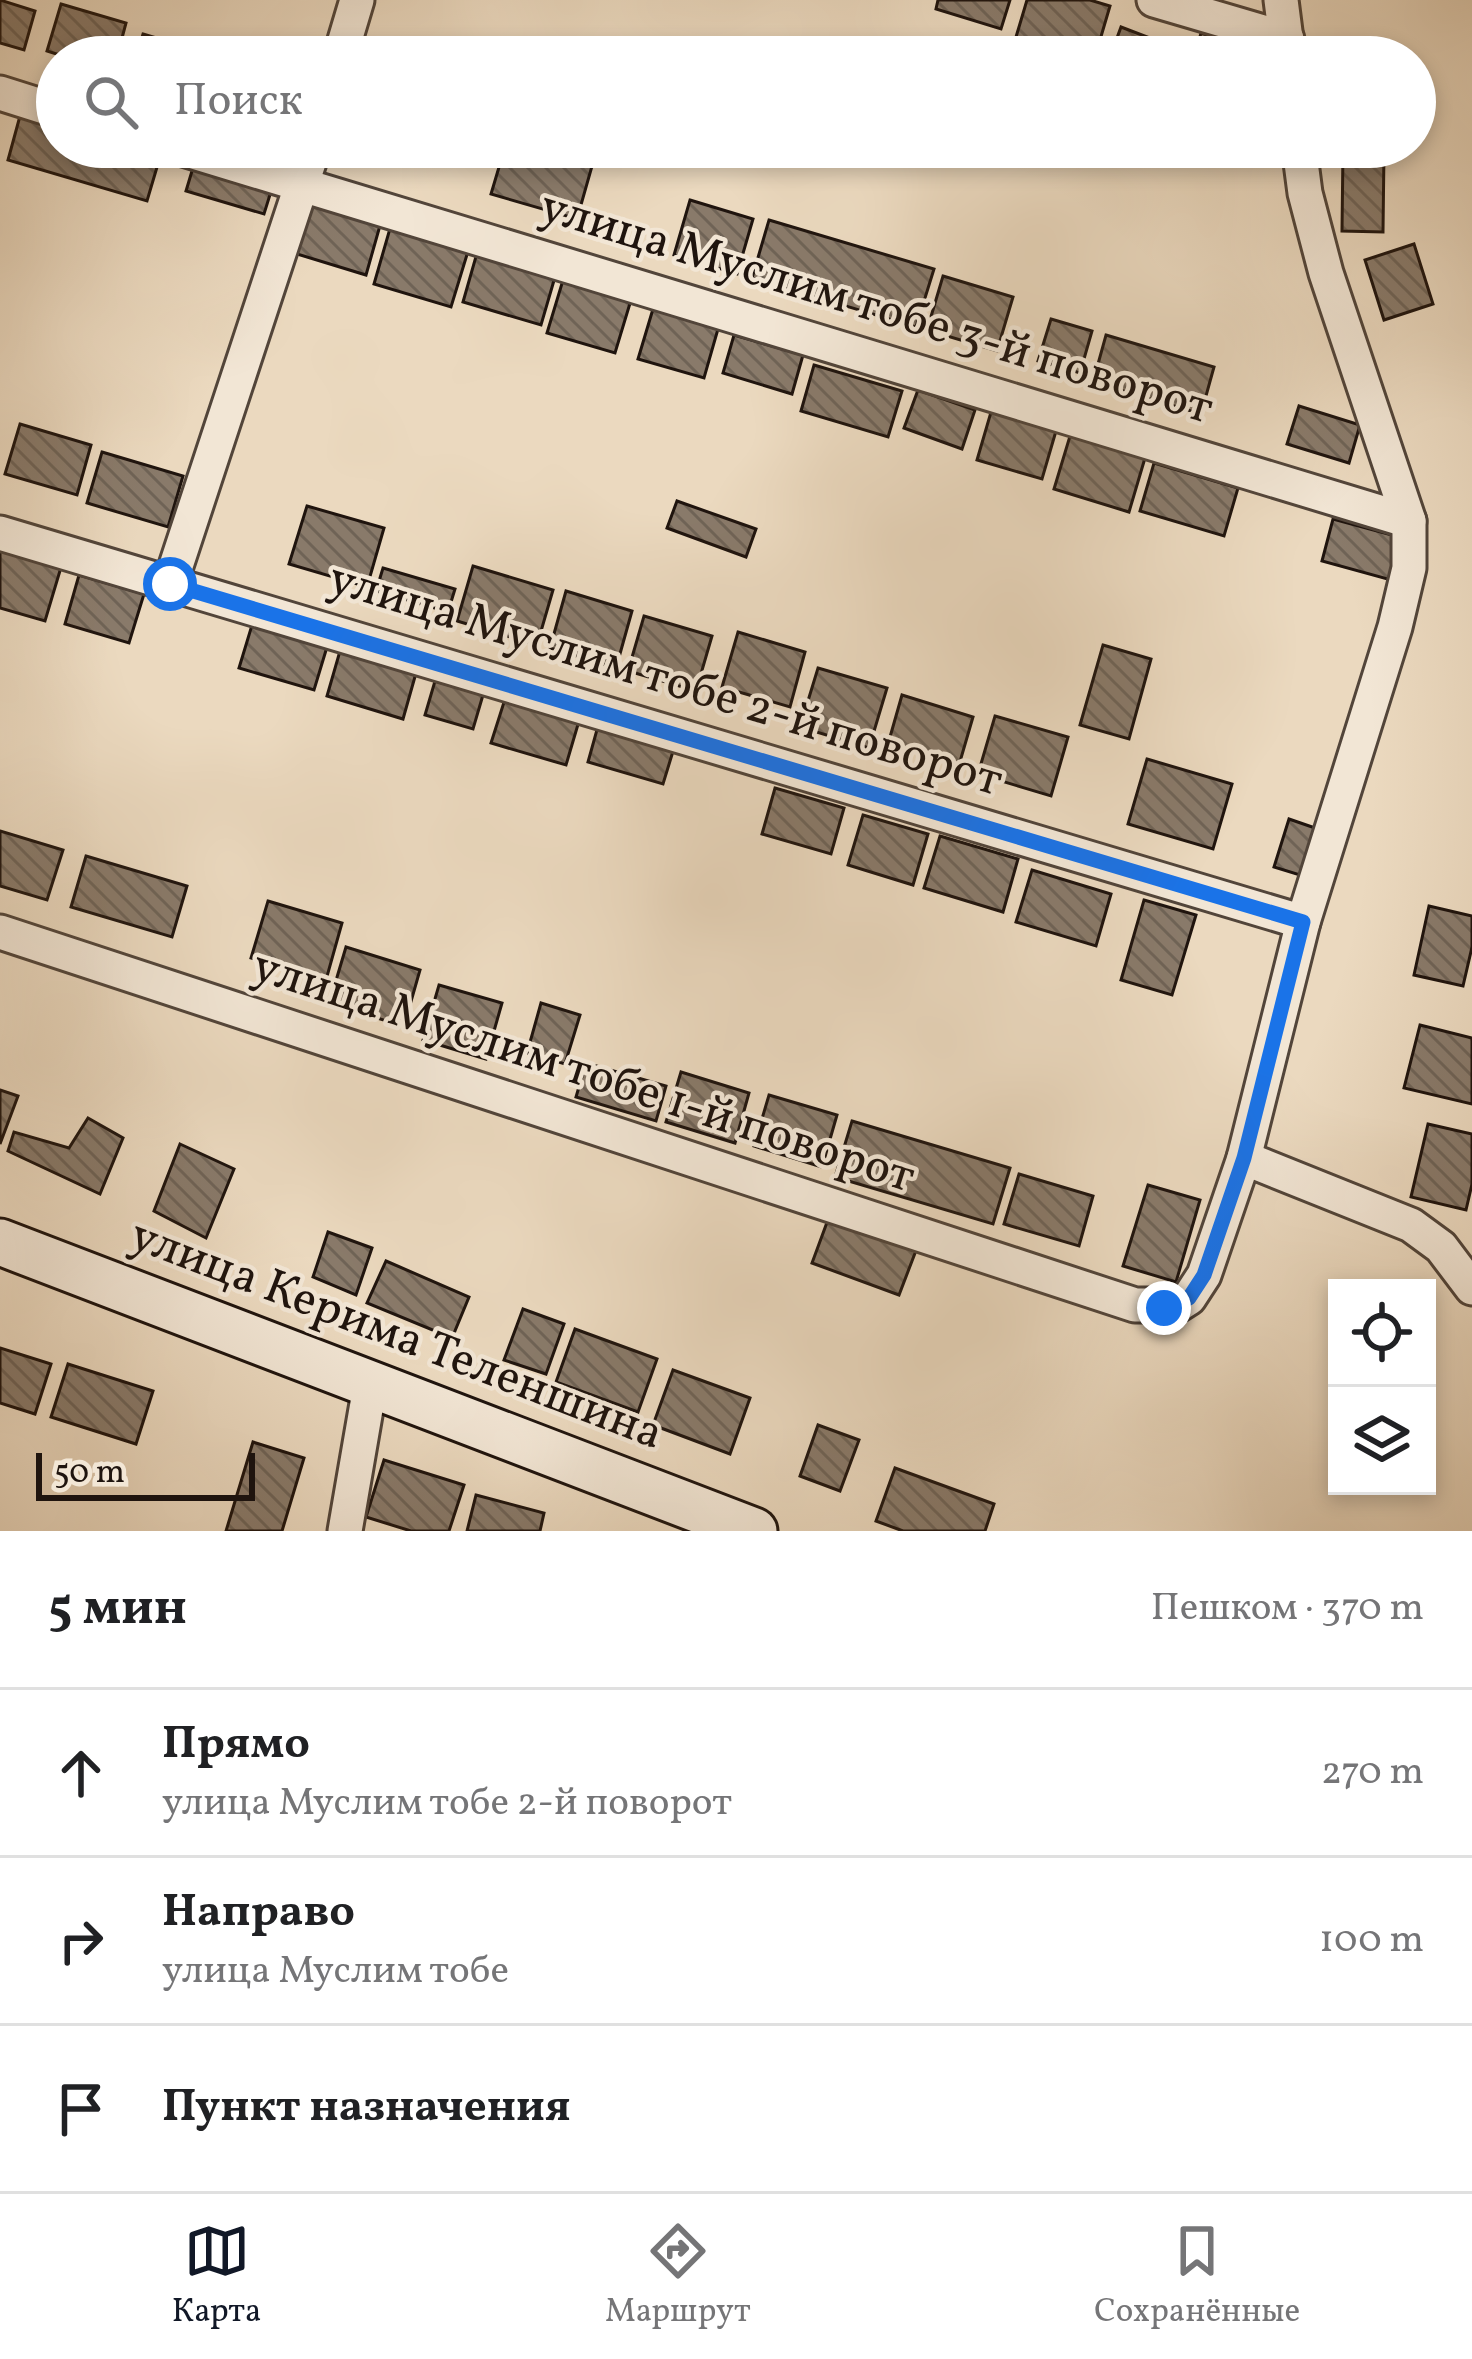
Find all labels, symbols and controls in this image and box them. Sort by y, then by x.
search box [36,36,1436,168]
icon: search [78,69,144,135]
text: Поиск [174,71,303,134]
street label: улица Муслим тобе 3-й поворот [531,175,1221,443]
street label: улица Муслим тобе 2-й поворот [320,546,1010,816]
route start [143,557,197,611]
street label: улица Муслим тобе 1-й поворот [243,934,923,1212]
street label: улица Керима Теленшина [120,1203,672,1469]
map controls [1328,1279,1436,1495]
button: locate [1328,1279,1436,1387]
route end [1137,1281,1191,1335]
button: layers [1328,1387,1436,1495]
scale bar [36,1447,255,1500]
text: 50 m [54,1451,125,1497]
text: 5 мин [48,1574,187,1645]
text: Пешком · 370 m [1151,1582,1424,1636]
text: Прямо [162,1714,310,1777]
icon: ahead [48,1740,114,1806]
text: 270 m [1321,1746,1424,1800]
text: улица Муслим тобе 2-й поворот [162,1777,732,1831]
text: Направо [162,1882,355,1945]
icon: right [48,1908,114,1974]
text: 100 m [1319,1914,1424,1968]
text: улица Муслим тобе [162,1945,509,1999]
icon: arrive [48,2076,114,2142]
text: Пункт назначения [162,2077,571,2140]
tab: Карта [172,2218,261,2336]
tab: Маршрут [605,2218,751,2336]
tab: Сохранённые [1094,2218,1300,2336]

